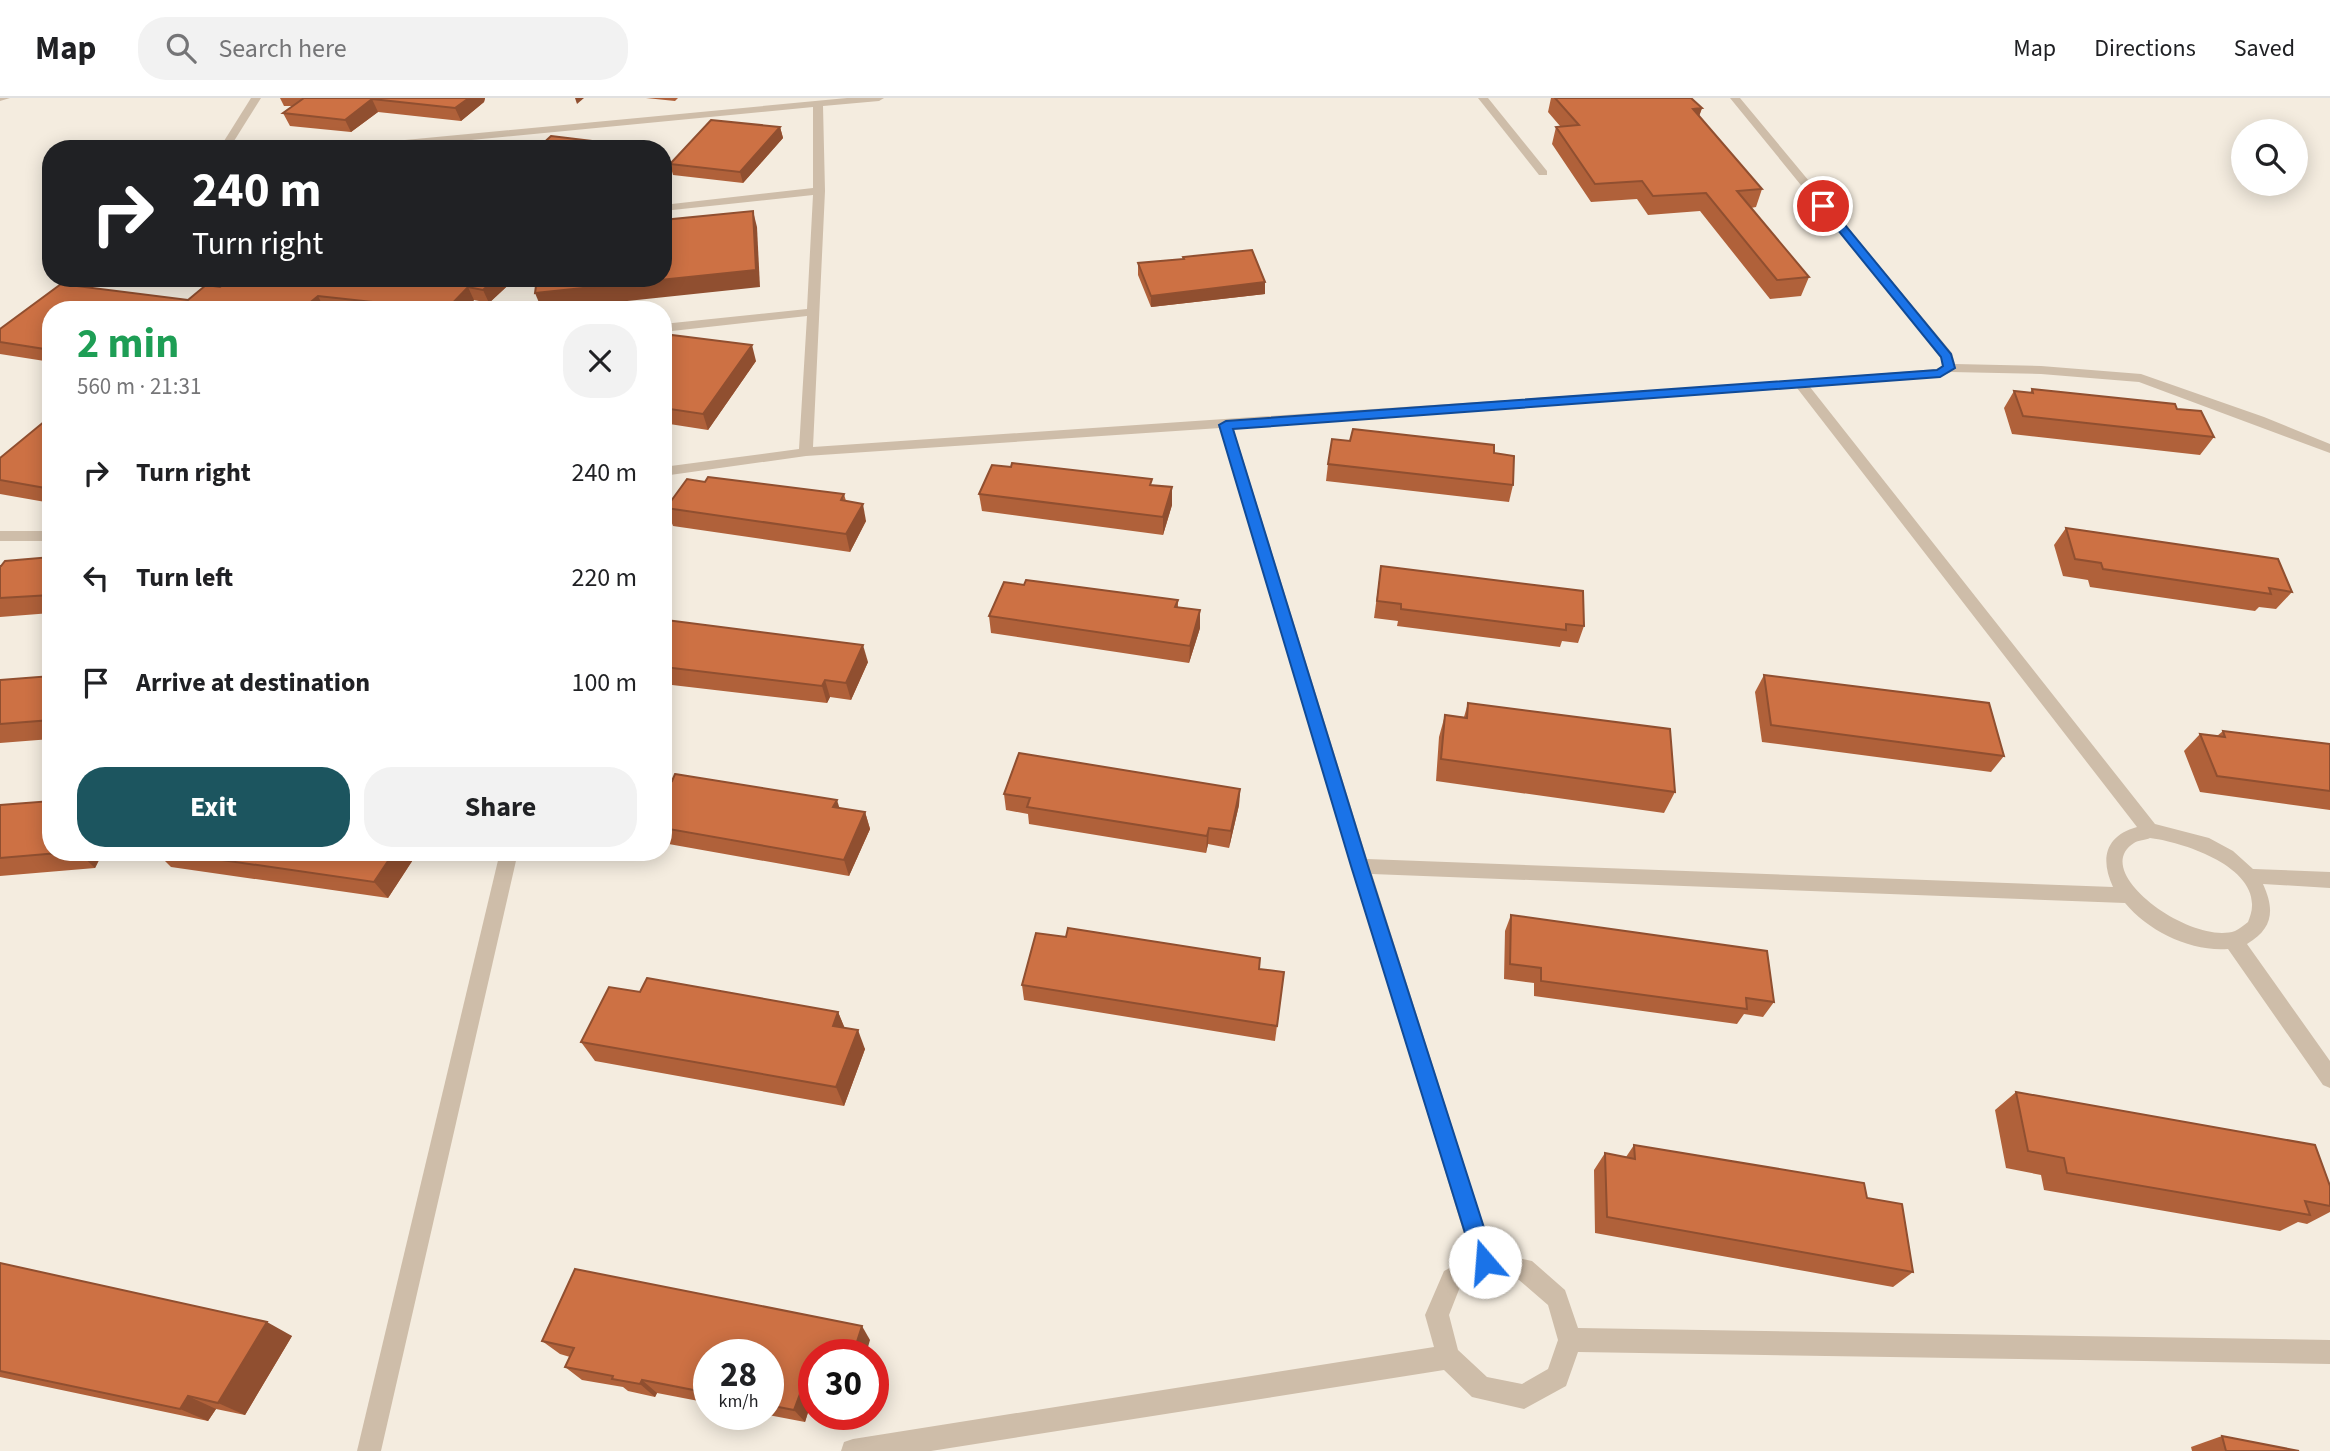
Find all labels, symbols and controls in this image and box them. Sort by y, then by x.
search box [138,17,628,80]
text: Map [35,25,96,72]
icon: search [162,29,200,67]
text: Search here [218,30,347,67]
text: Map [2013,31,2056,66]
text: Directions [2094,31,2196,66]
text: Saved [2234,31,2295,66]
map controls [2231,119,2308,196]
button: search [2231,119,2308,196]
text: 240 m [192,156,321,226]
icon: right [77,168,168,259]
pin [1793,176,1853,236]
icon: arrive [1804,187,1842,225]
text: Turn right [192,221,323,267]
text: 2 min [77,314,179,374]
button: close [563,324,637,398]
text: 560 m · 21:31 [77,370,201,403]
icon: right [77,454,115,492]
text: Turn right [136,454,251,491]
text: 240 m [571,454,637,491]
icon: left [77,559,115,597]
text: Turn left [136,559,233,596]
text: 220 m [571,559,637,596]
icon: arrive [77,664,115,702]
text: Arrive at destination [136,664,370,701]
text: 100 m [571,664,637,701]
button: Exit [77,767,350,847]
button: Share [364,767,637,847]
position arrow [1448,1225,1522,1299]
speed limit sign: 30 [798,1339,889,1430]
text: 28 [720,1350,757,1400]
text: km/h [719,1389,758,1414]

